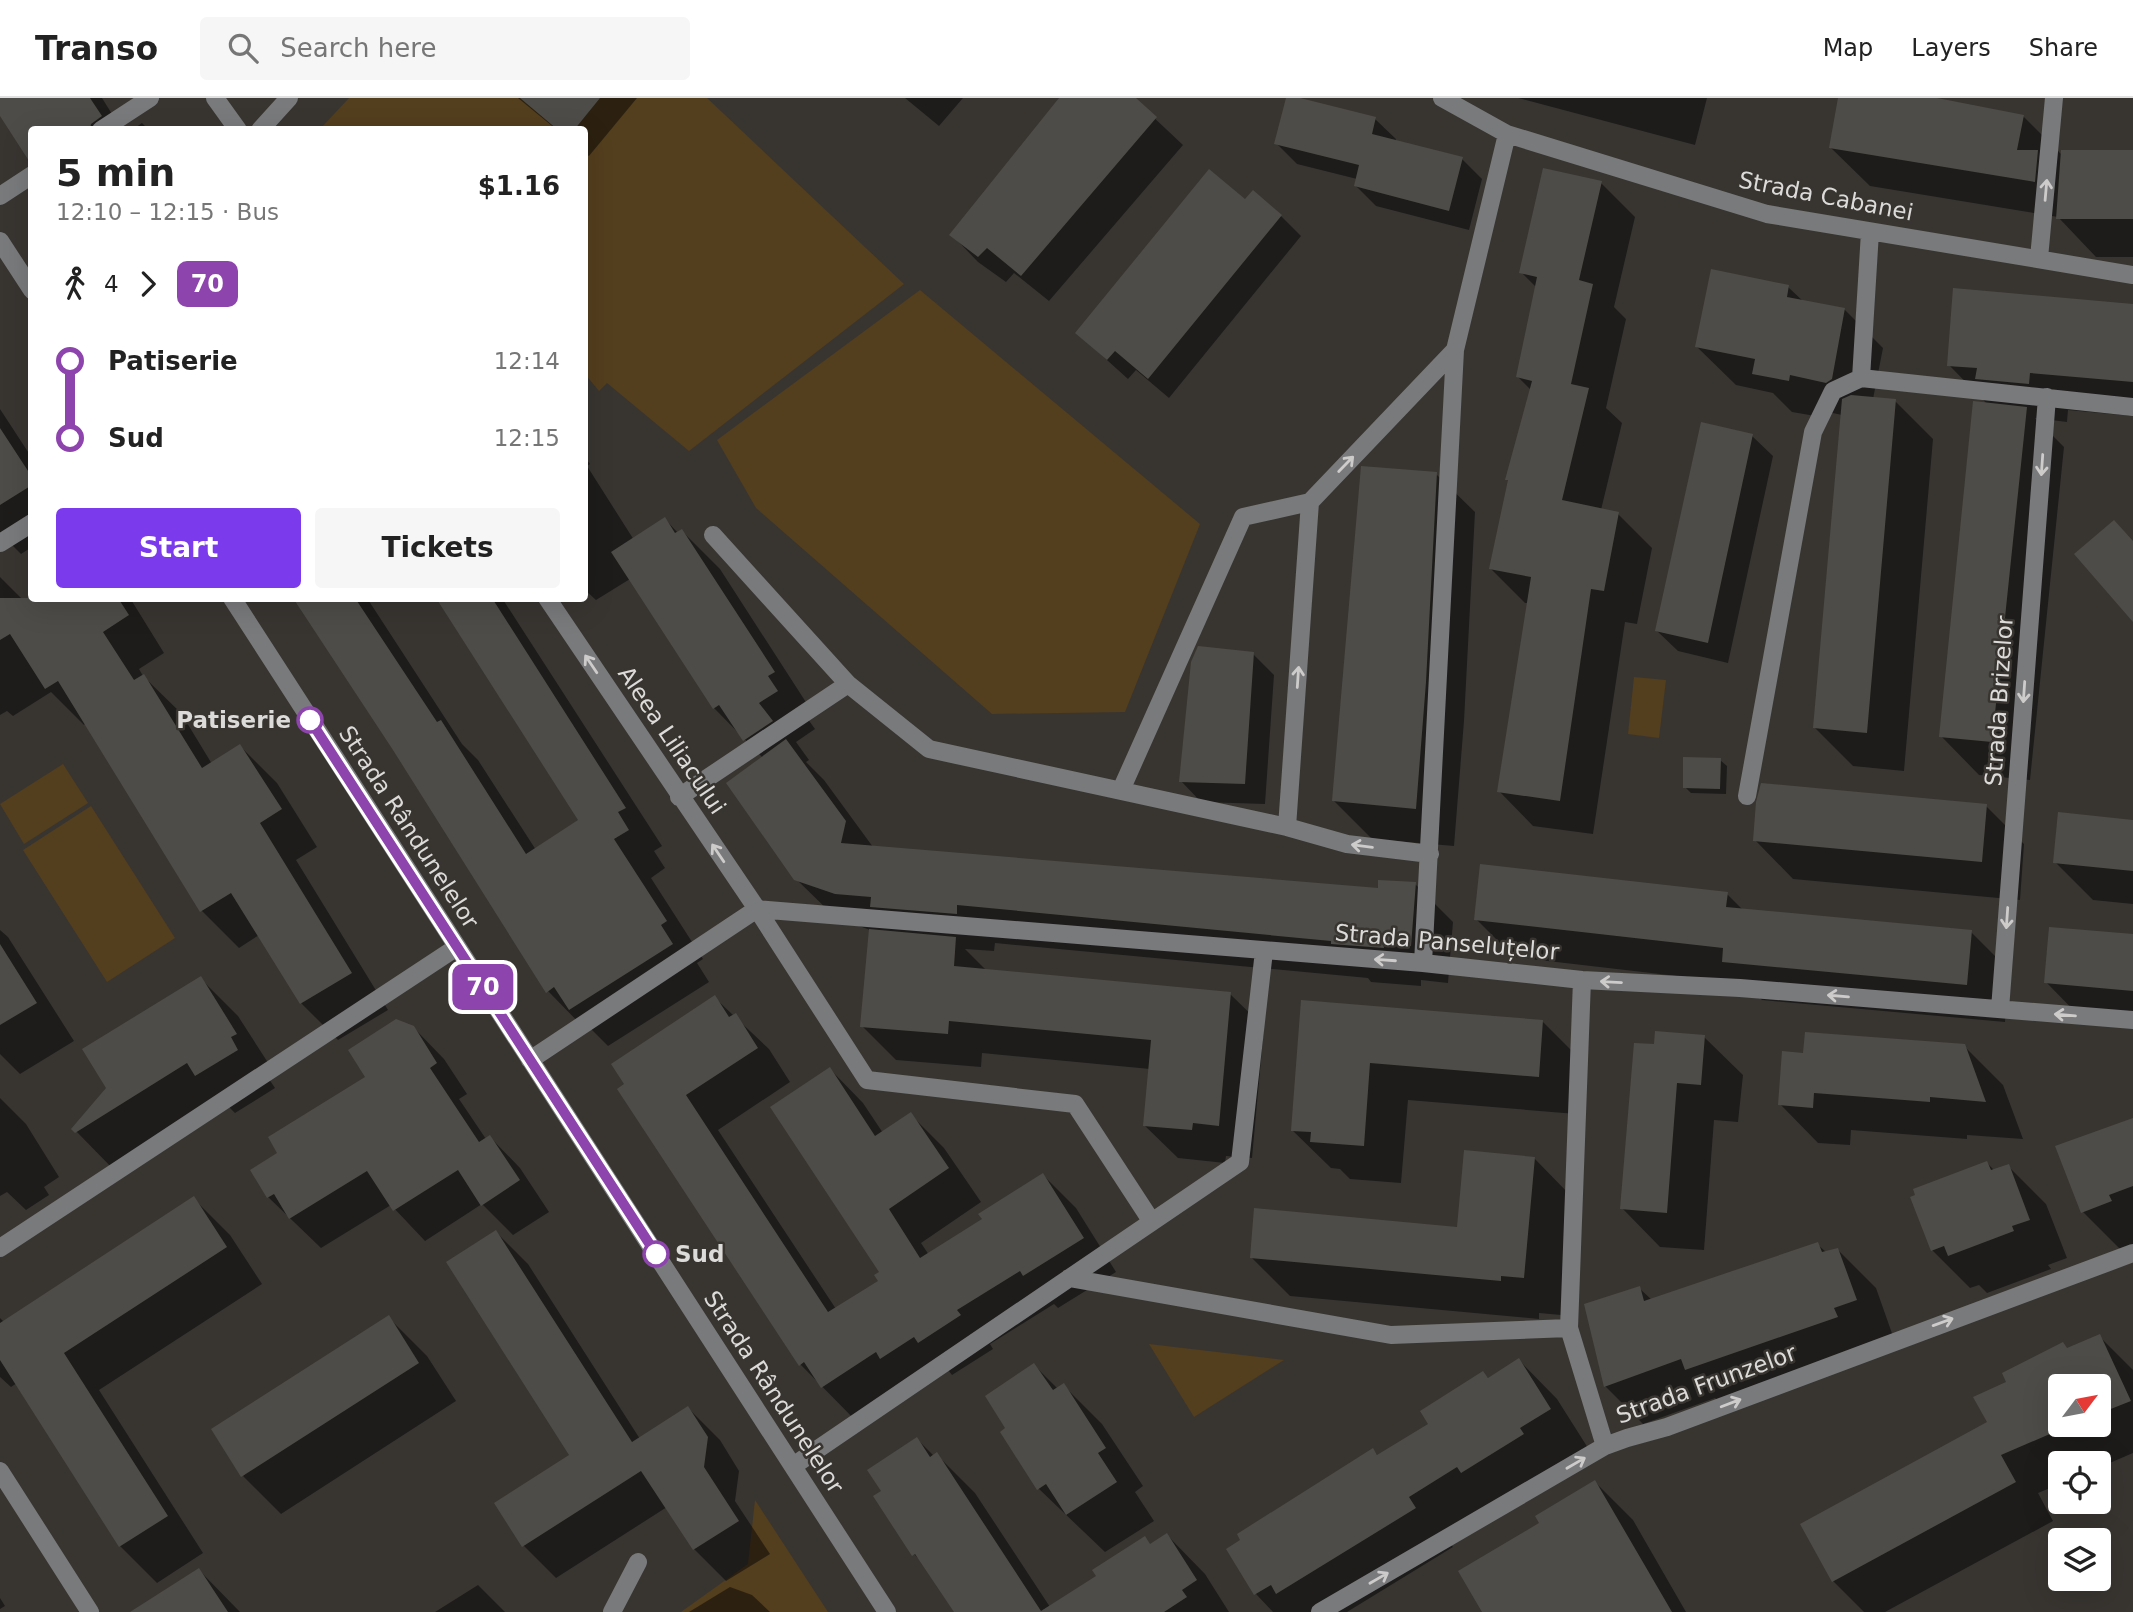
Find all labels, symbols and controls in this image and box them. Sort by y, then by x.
search box [200,17,690,80]
text: Transo [35,29,158,68]
icon: search [224,29,262,67]
text: Search here [280,33,436,63]
text: Map [1823,34,1873,62]
text: Layers [1911,34,1991,62]
text: Share [2029,34,2098,62]
text: 5 min [56,151,175,195]
street label: Strada Cabanei [1737,166,1915,226]
text: $1.16 [478,171,560,201]
one-way arrow [2039,179,2052,202]
text: 12:10 – 12:15 · Bus [56,199,279,225]
icon: walk [56,265,94,303]
icon: forward [129,265,167,303]
text: 70 [191,270,224,298]
text: 4 [104,271,119,297]
text: Patiserie [108,346,238,376]
text: 12:14 [494,348,560,374]
text: Sud [108,423,164,453]
text: 12:15 [494,425,560,451]
one-way arrow [2035,453,2048,476]
one-way arrow [1338,456,1355,473]
button: Start [56,508,301,588]
button: Tickets [315,508,560,588]
street label: Strada Brizelor [1980,614,2018,787]
one-way arrow [584,655,598,674]
street label: Aleea Liliacului [613,661,731,819]
one-way arrow [1292,666,1305,689]
one-way arrow [2017,680,2030,702]
place label: Patiserie [176,707,291,733]
marker: Patiserie [297,707,323,733]
street label: Strada Rândunelelor [334,721,484,933]
one-way arrow [1351,839,1374,852]
one-way arrow [711,843,725,863]
one-way arrow [2000,907,2013,929]
street label: Strada Panseluțelor [1334,919,1561,966]
one-way arrow [1374,953,1397,966]
line badge: 70 [452,964,514,1010]
text: 70 [466,973,500,1001]
one-way arrow [1600,975,1623,988]
one-way arrow [1827,989,1850,1002]
one-way arrow [2054,1008,2077,1021]
marker: Sud [643,1241,669,1267]
place label: Sud [675,1241,724,1267]
street label: Strada Rândunelelor [699,1286,849,1498]
one-way arrow [1932,1315,1954,1328]
street label: Strada Frunzelor [1613,1339,1800,1429]
north arrow [2048,1374,2110,1437]
map controls [2048,1374,2111,1591]
one-way arrow [1719,1395,1741,1408]
button: locate [2048,1451,2111,1514]
one-way arrow [1565,1456,1585,1470]
button: layers [2048,1528,2111,1591]
one-way arrow [1369,1571,1389,1585]

